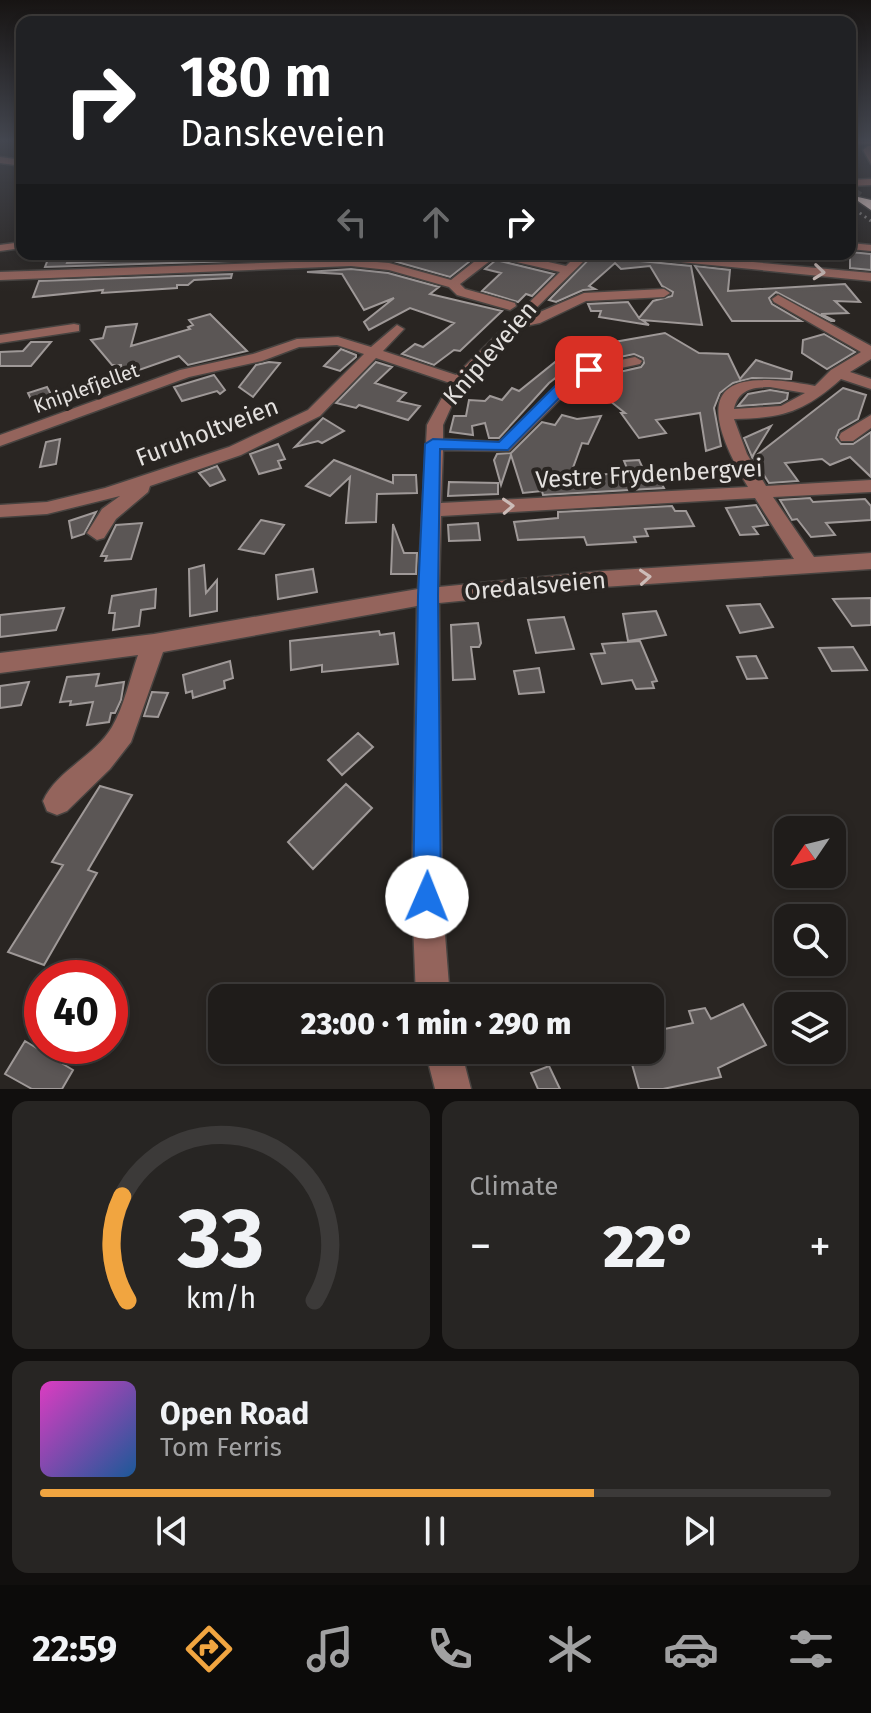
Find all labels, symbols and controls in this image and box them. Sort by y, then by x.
text: 180 m [180,44,332,111]
icon: right [48,48,152,152]
text: Danskeveien [180,112,386,156]
icon: left [330,200,374,244]
icon: ahead [414,200,458,244]
icon: right [498,200,542,244]
one-way arrow [813,263,826,280]
street label: Knipleveien [438,296,542,410]
pin [555,336,623,404]
icon: arrive [567,348,611,392]
street label: Kniplefjellet [30,358,143,418]
street label: Furuholtveien [132,392,282,472]
street label: Vestre Frydenbergvei [535,454,763,494]
one-way arrow [502,498,515,515]
street label: Oredalsveien [463,566,607,606]
one-way arrow [639,569,652,586]
north arrow [774,816,846,888]
map controls [774,816,846,1064]
position arrow [385,855,469,939]
button: search [774,904,846,976]
speed limit sign: 40 [24,960,128,1064]
button: layers [774,992,846,1064]
text: 23:00 · 1 min · 290 m [301,1006,571,1042]
text: Climate [470,1171,558,1202]
text: 33 [176,1189,264,1289]
text: 22° [603,1211,697,1283]
text: − [470,1220,492,1273]
text: + [809,1220,831,1273]
text: km/h [185,1281,256,1316]
text: Open Road [160,1396,309,1432]
text: Tom Ferris [160,1432,282,1463]
icon: previous [150,1509,194,1553]
icon: pause [413,1509,457,1553]
icon: next [677,1509,721,1553]
icon: directions [181,1621,237,1677]
icon: music [302,1621,358,1677]
icon: phone [422,1621,478,1677]
icon: climate [542,1621,598,1677]
icon: car [663,1621,719,1677]
icon: filters [783,1621,839,1677]
text: 22:59 [32,1627,117,1671]

